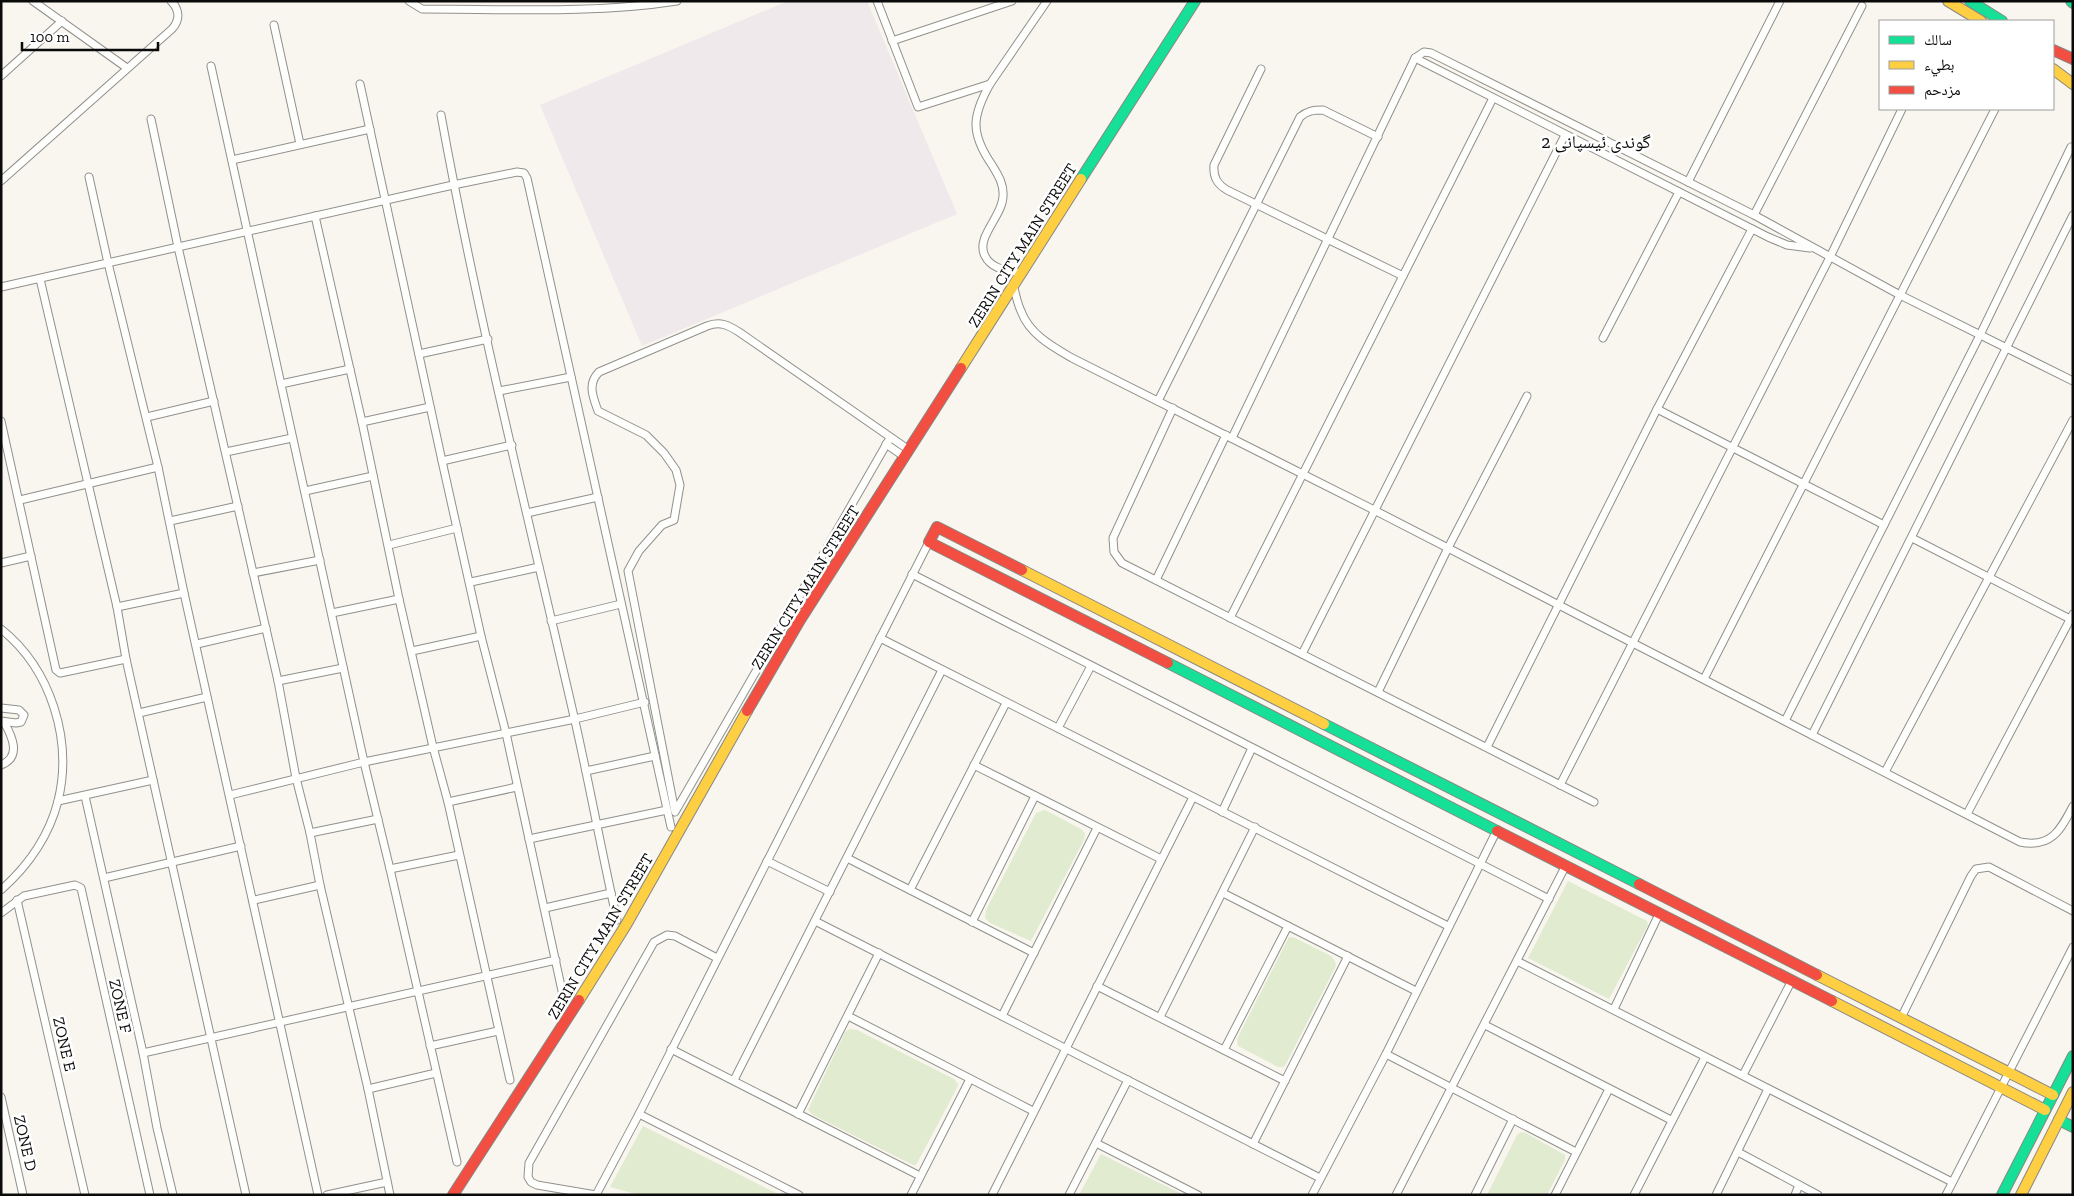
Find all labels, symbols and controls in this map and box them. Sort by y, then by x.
scale bar [22,20,159,52]
legend [1879,20,2054,110]
text: 100 m [30,28,69,46]
text: سالك [1924,31,1952,49]
text: بطيء [1924,56,1954,77]
text: مزدحم [1924,81,1961,100]
district label: گوندی ئیسپانی 2 [1541,131,1651,153]
street label: ZERIN CITY MAIN STREET [964,160,1081,331]
street label: ZERIN CITY MAIN STREET [747,502,864,673]
street label: ZERIN CITY MAIN STREET [543,850,657,1022]
street label: ZONE F [105,977,136,1035]
street label: ZONE E [49,1015,80,1073]
street label: ZONE D [10,1113,41,1173]

